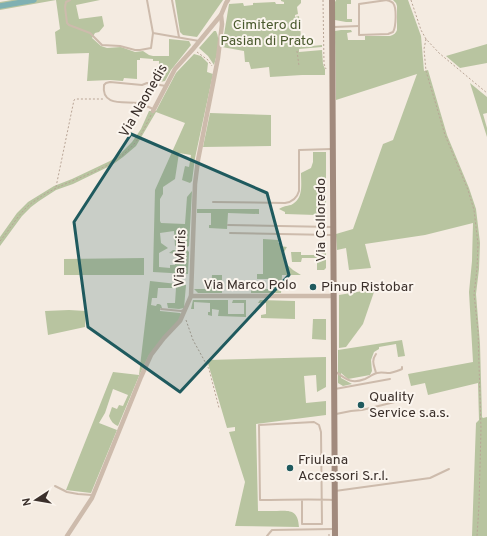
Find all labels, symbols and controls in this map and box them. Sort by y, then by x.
park label: Cimitero di Pasian di Prato [220,17,314,50]
street label: Via Naonedis [116,61,172,141]
street label: Via Colloredo [313,178,330,262]
street label: Via Muris [171,229,191,287]
street label: Via Marco Polo [203,277,297,294]
place label: Pinup Ristobar [321,279,414,296]
marker: Pinup Ristobar [308,282,318,292]
place label: Quality Service s.a.s. [369,389,449,422]
marker: Quality Service s.a.s. [356,400,366,410]
place label: Friulana Accessori S.r.l. [298,452,388,485]
marker: Friulana Accessori S.r.l. [285,463,295,473]
north arrow [16,480,56,520]
text: N [20,497,35,507]

